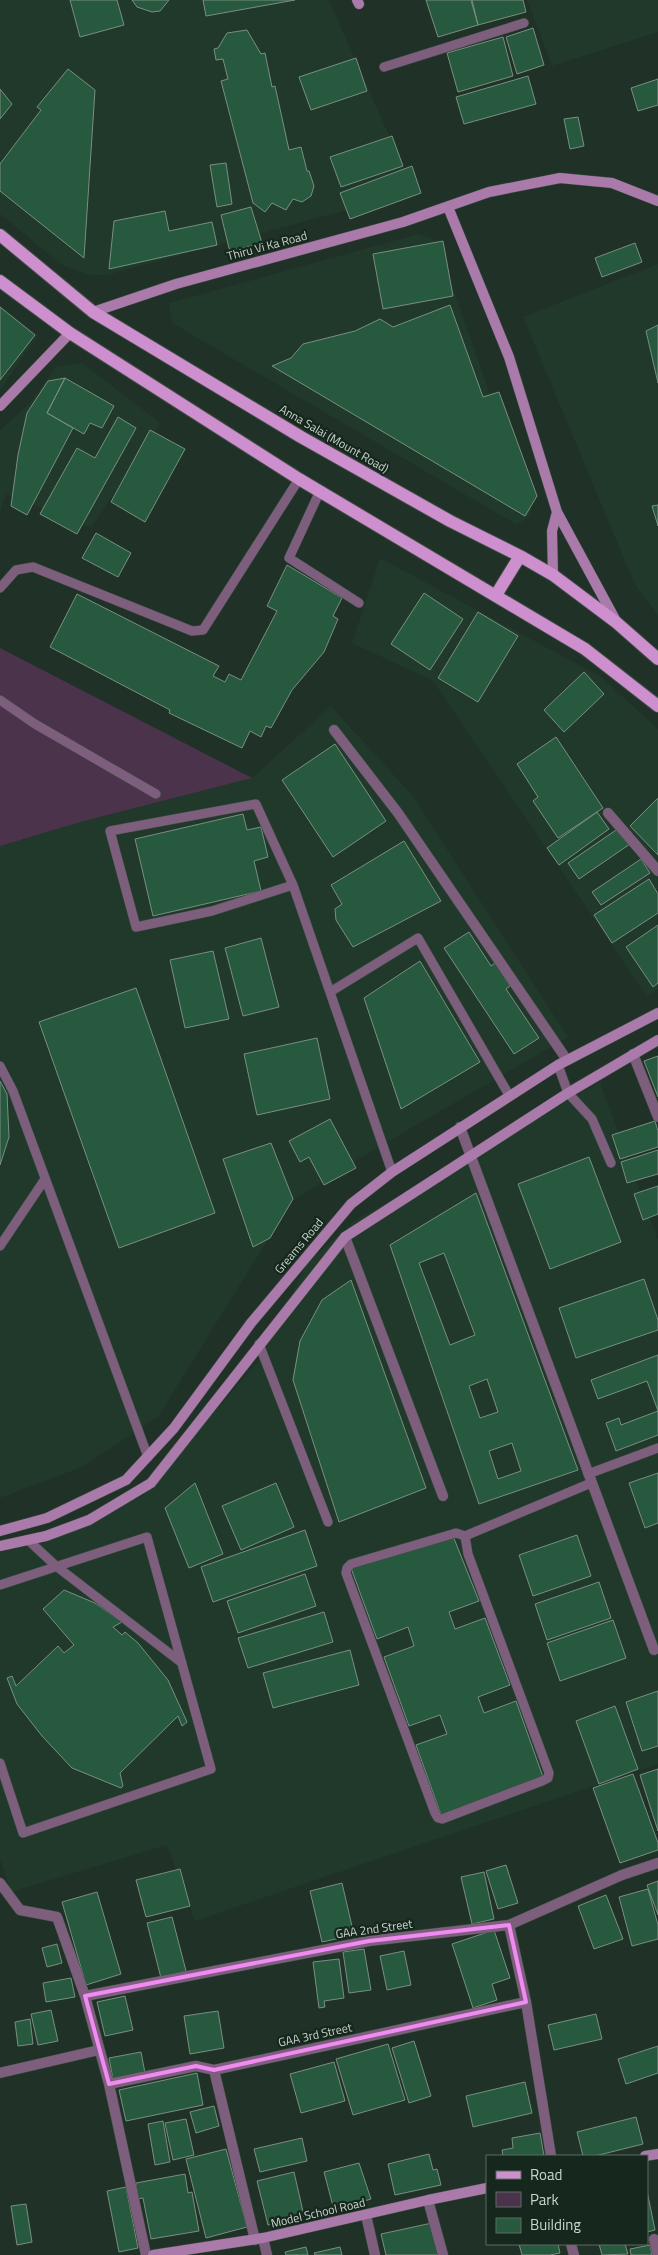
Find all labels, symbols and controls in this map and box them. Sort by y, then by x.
street label: Thiru Vi Ka Road [225,226,309,265]
street label: Anna Salai (Mount Road) [276,399,393,478]
street label: Greams Road [270,1214,328,1278]
street label: GAA 2nd Street [334,1914,414,1943]
street label: GAA 3rd Street [276,2017,354,2052]
legend [486,2155,648,2245]
text: Road [530,2163,562,2186]
text: Park [530,2188,559,2211]
street label: Model School Road [269,2192,367,2233]
text: Building [530,2213,581,2236]

